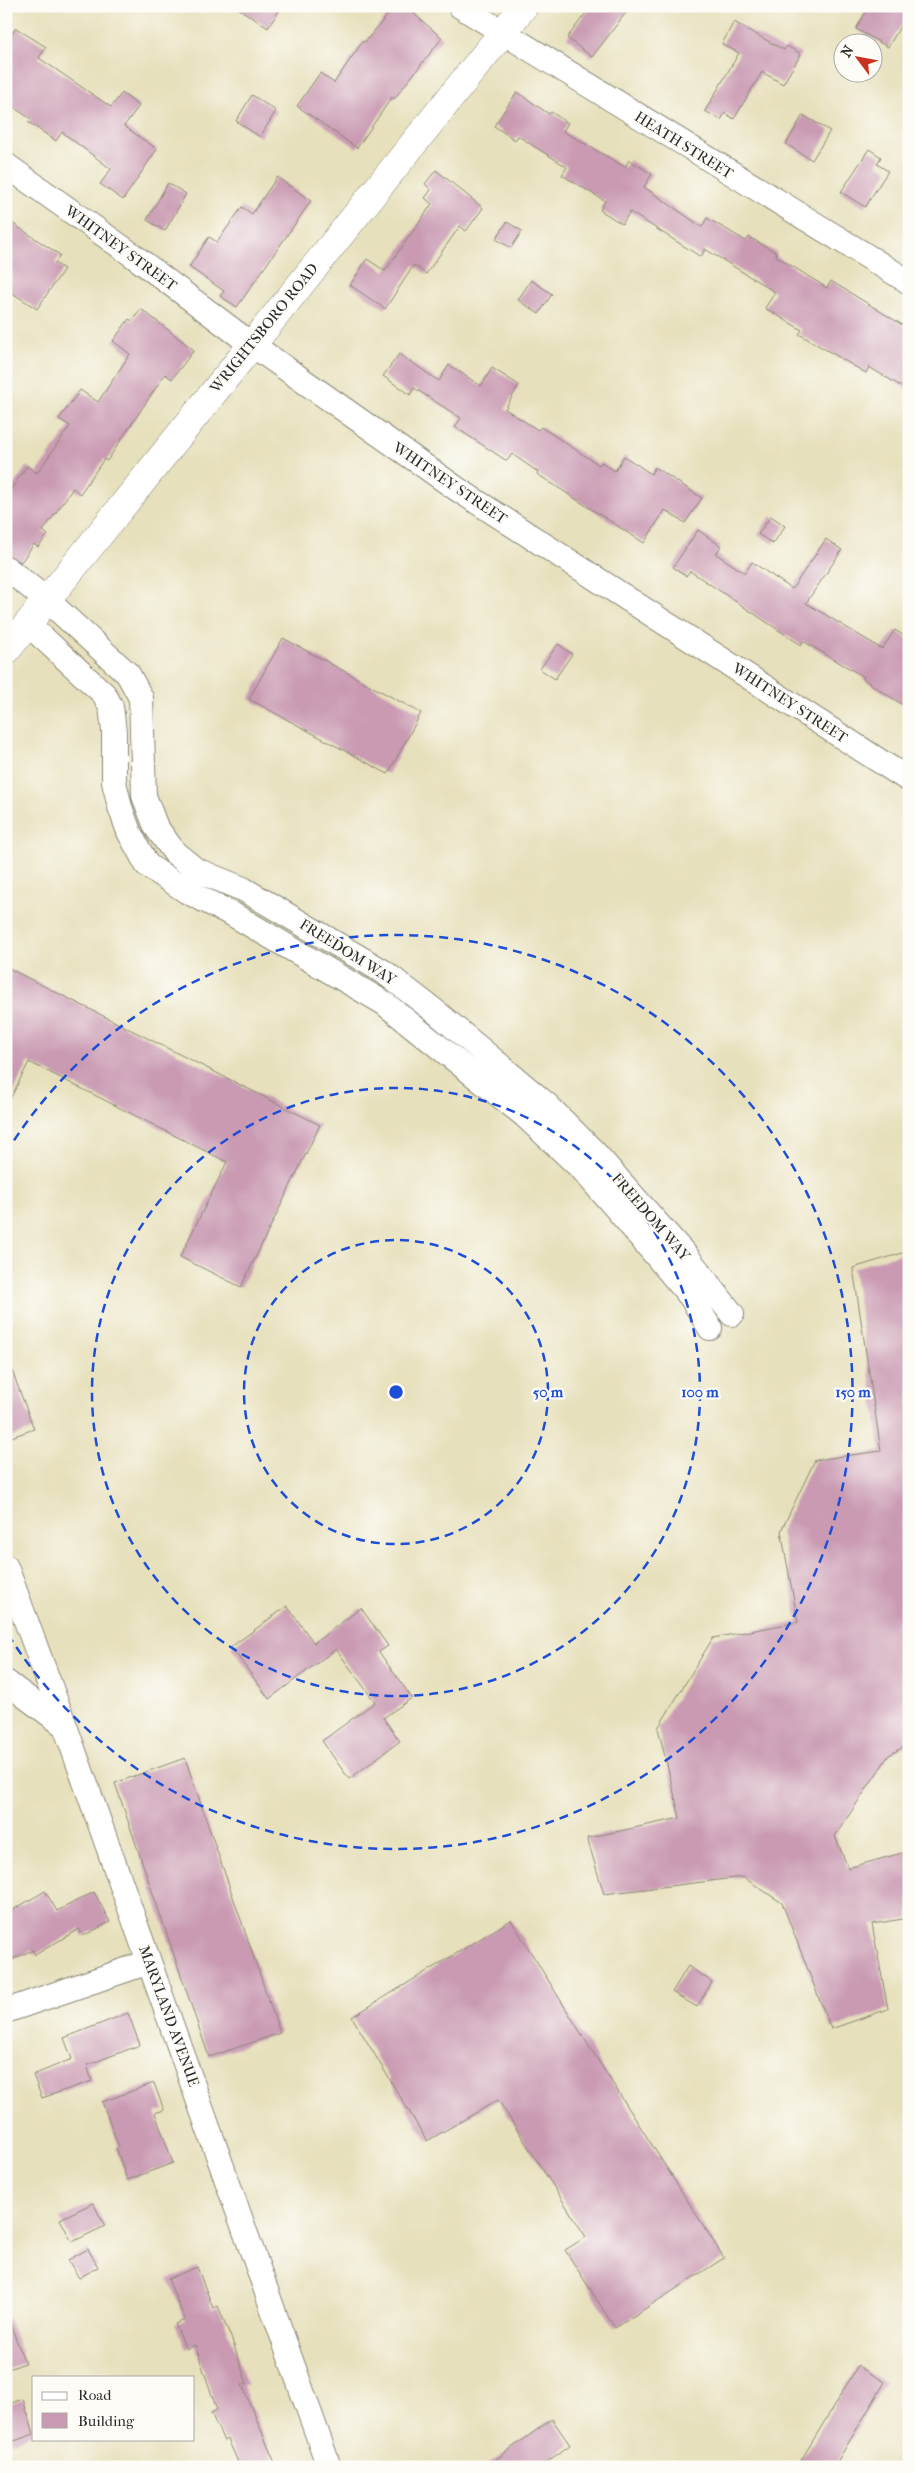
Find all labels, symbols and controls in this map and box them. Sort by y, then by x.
north arrow [832,32,882,82]
text: N [837,42,858,60]
street label: HEATH STREET [631,107,737,183]
street label: WHITNEY STREET [61,201,181,295]
street label: WRIGHTSBORO ROAD [205,259,322,397]
street label: WHITNEY STREET [389,438,511,528]
street label: WHITNEY STREET [728,659,852,747]
street label: FREEDOM WAY [296,915,400,989]
street label: FREEDOM WAY [608,1169,695,1265]
centre of rings [387,1383,405,1401]
text: 50 m [533,1383,564,1401]
text: 100 m [681,1383,719,1401]
text: 150 m [835,1383,871,1401]
street label: MARYLAND AVENUE [135,1943,203,2089]
legend [32,2376,195,2440]
text: Road [78,2386,112,2404]
text: Building [78,2412,135,2430]

